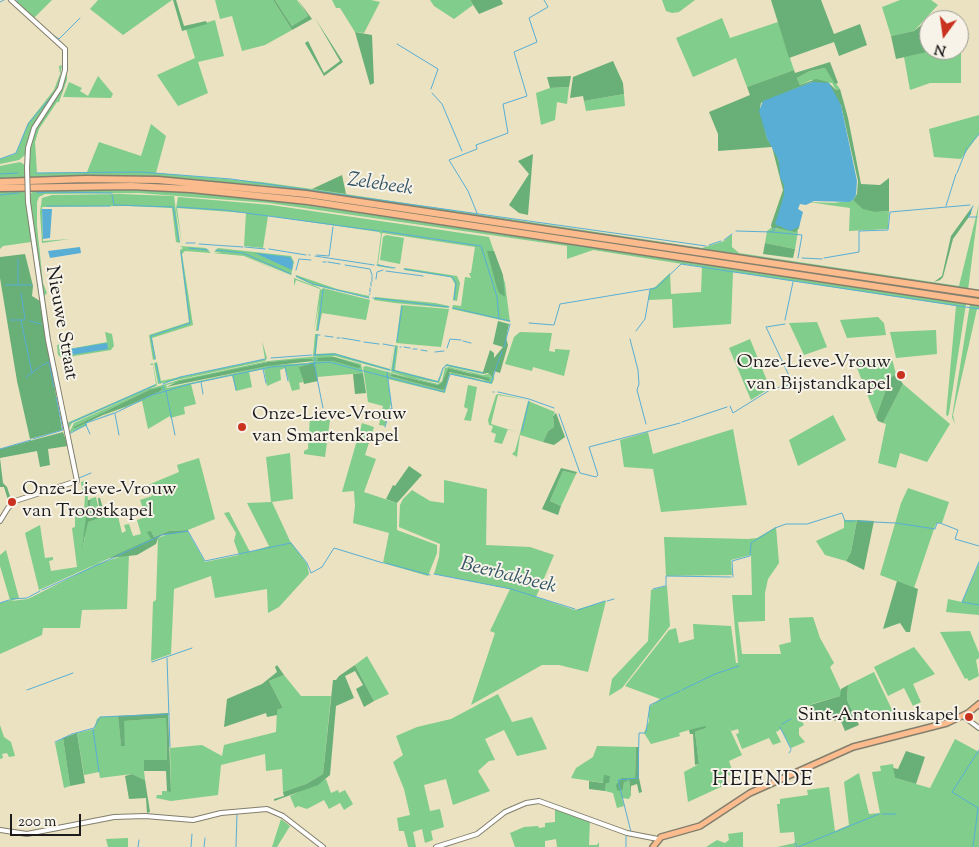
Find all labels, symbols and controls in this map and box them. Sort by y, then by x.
north arrow [919,10,969,60]
text: N [933,38,948,60]
water label: Zelebeek [346,170,414,202]
street label: Nieuwe Straat [39,264,81,382]
place label: Onze-Lieve-Vrouw van Bijstandkapel [736,353,891,397]
marker: Onze-Lieve-Vrouw van Bijstandkapel [895,369,907,381]
place label: Onze-Lieve-Vrouw van Smartenkapel [252,405,407,449]
marker: Onze-Lieve-Vrouw van Smartenkapel [236,421,248,433]
place label: Onze-Lieve-Vrouw van Troostkapel [22,480,177,524]
marker: Onze-Lieve-Vrouw van Troostkapel [6,496,18,508]
water label: Beerbakbeek [458,554,558,600]
place label: Sint-Antoniuskapel [797,706,959,728]
marker: Sint-Antoniuskapel [963,711,975,723]
district label: HEIENDE [711,768,815,794]
scale bar [12,804,84,836]
text: 200 m [18,812,57,833]

